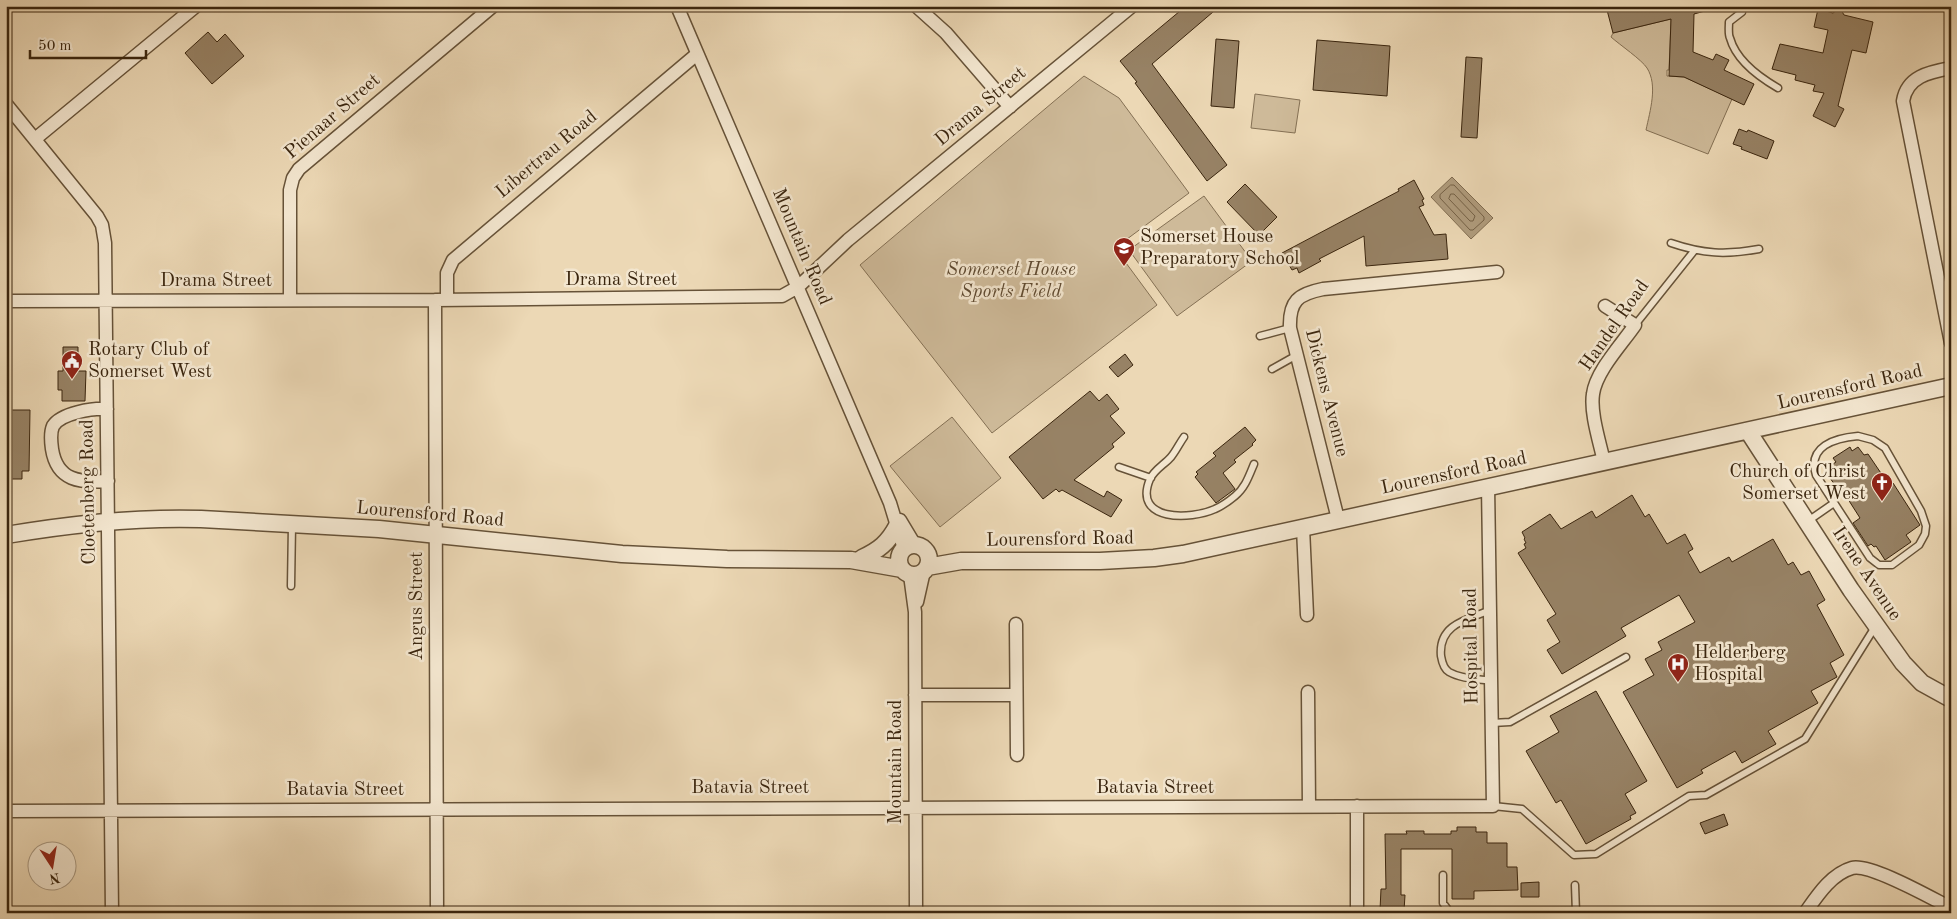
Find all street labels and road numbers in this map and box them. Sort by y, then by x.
street label: Drama Street [932,64,1030,150]
street label: Pienaar Street [282,71,384,163]
street label: Libertrau Road [493,107,601,203]
street label: Mountain Road [768,186,834,308]
street label: Drama Street [565,271,677,290]
street label: Drama Street [160,272,272,291]
street label: Handel Road [1577,277,1653,375]
street label: Dickens Avenue [1301,327,1351,459]
street label: Lourensford Road [1776,362,1925,414]
street label: Cloetenberg Road [78,419,100,565]
street label: Lourensford Road [1379,449,1529,499]
street label: Lourensford Road [355,499,505,531]
street label: Irene Avenue [1828,524,1904,624]
street label: Lourensford Road [986,529,1134,551]
street label: Angus Street [408,551,427,661]
street label: Hospital Road [1461,588,1483,704]
street label: Mountain Road [887,700,906,824]
street label: Batavia Street [691,779,809,798]
street label: Batavia Street [1096,779,1214,798]
street label: Batavia Street [286,781,404,800]

